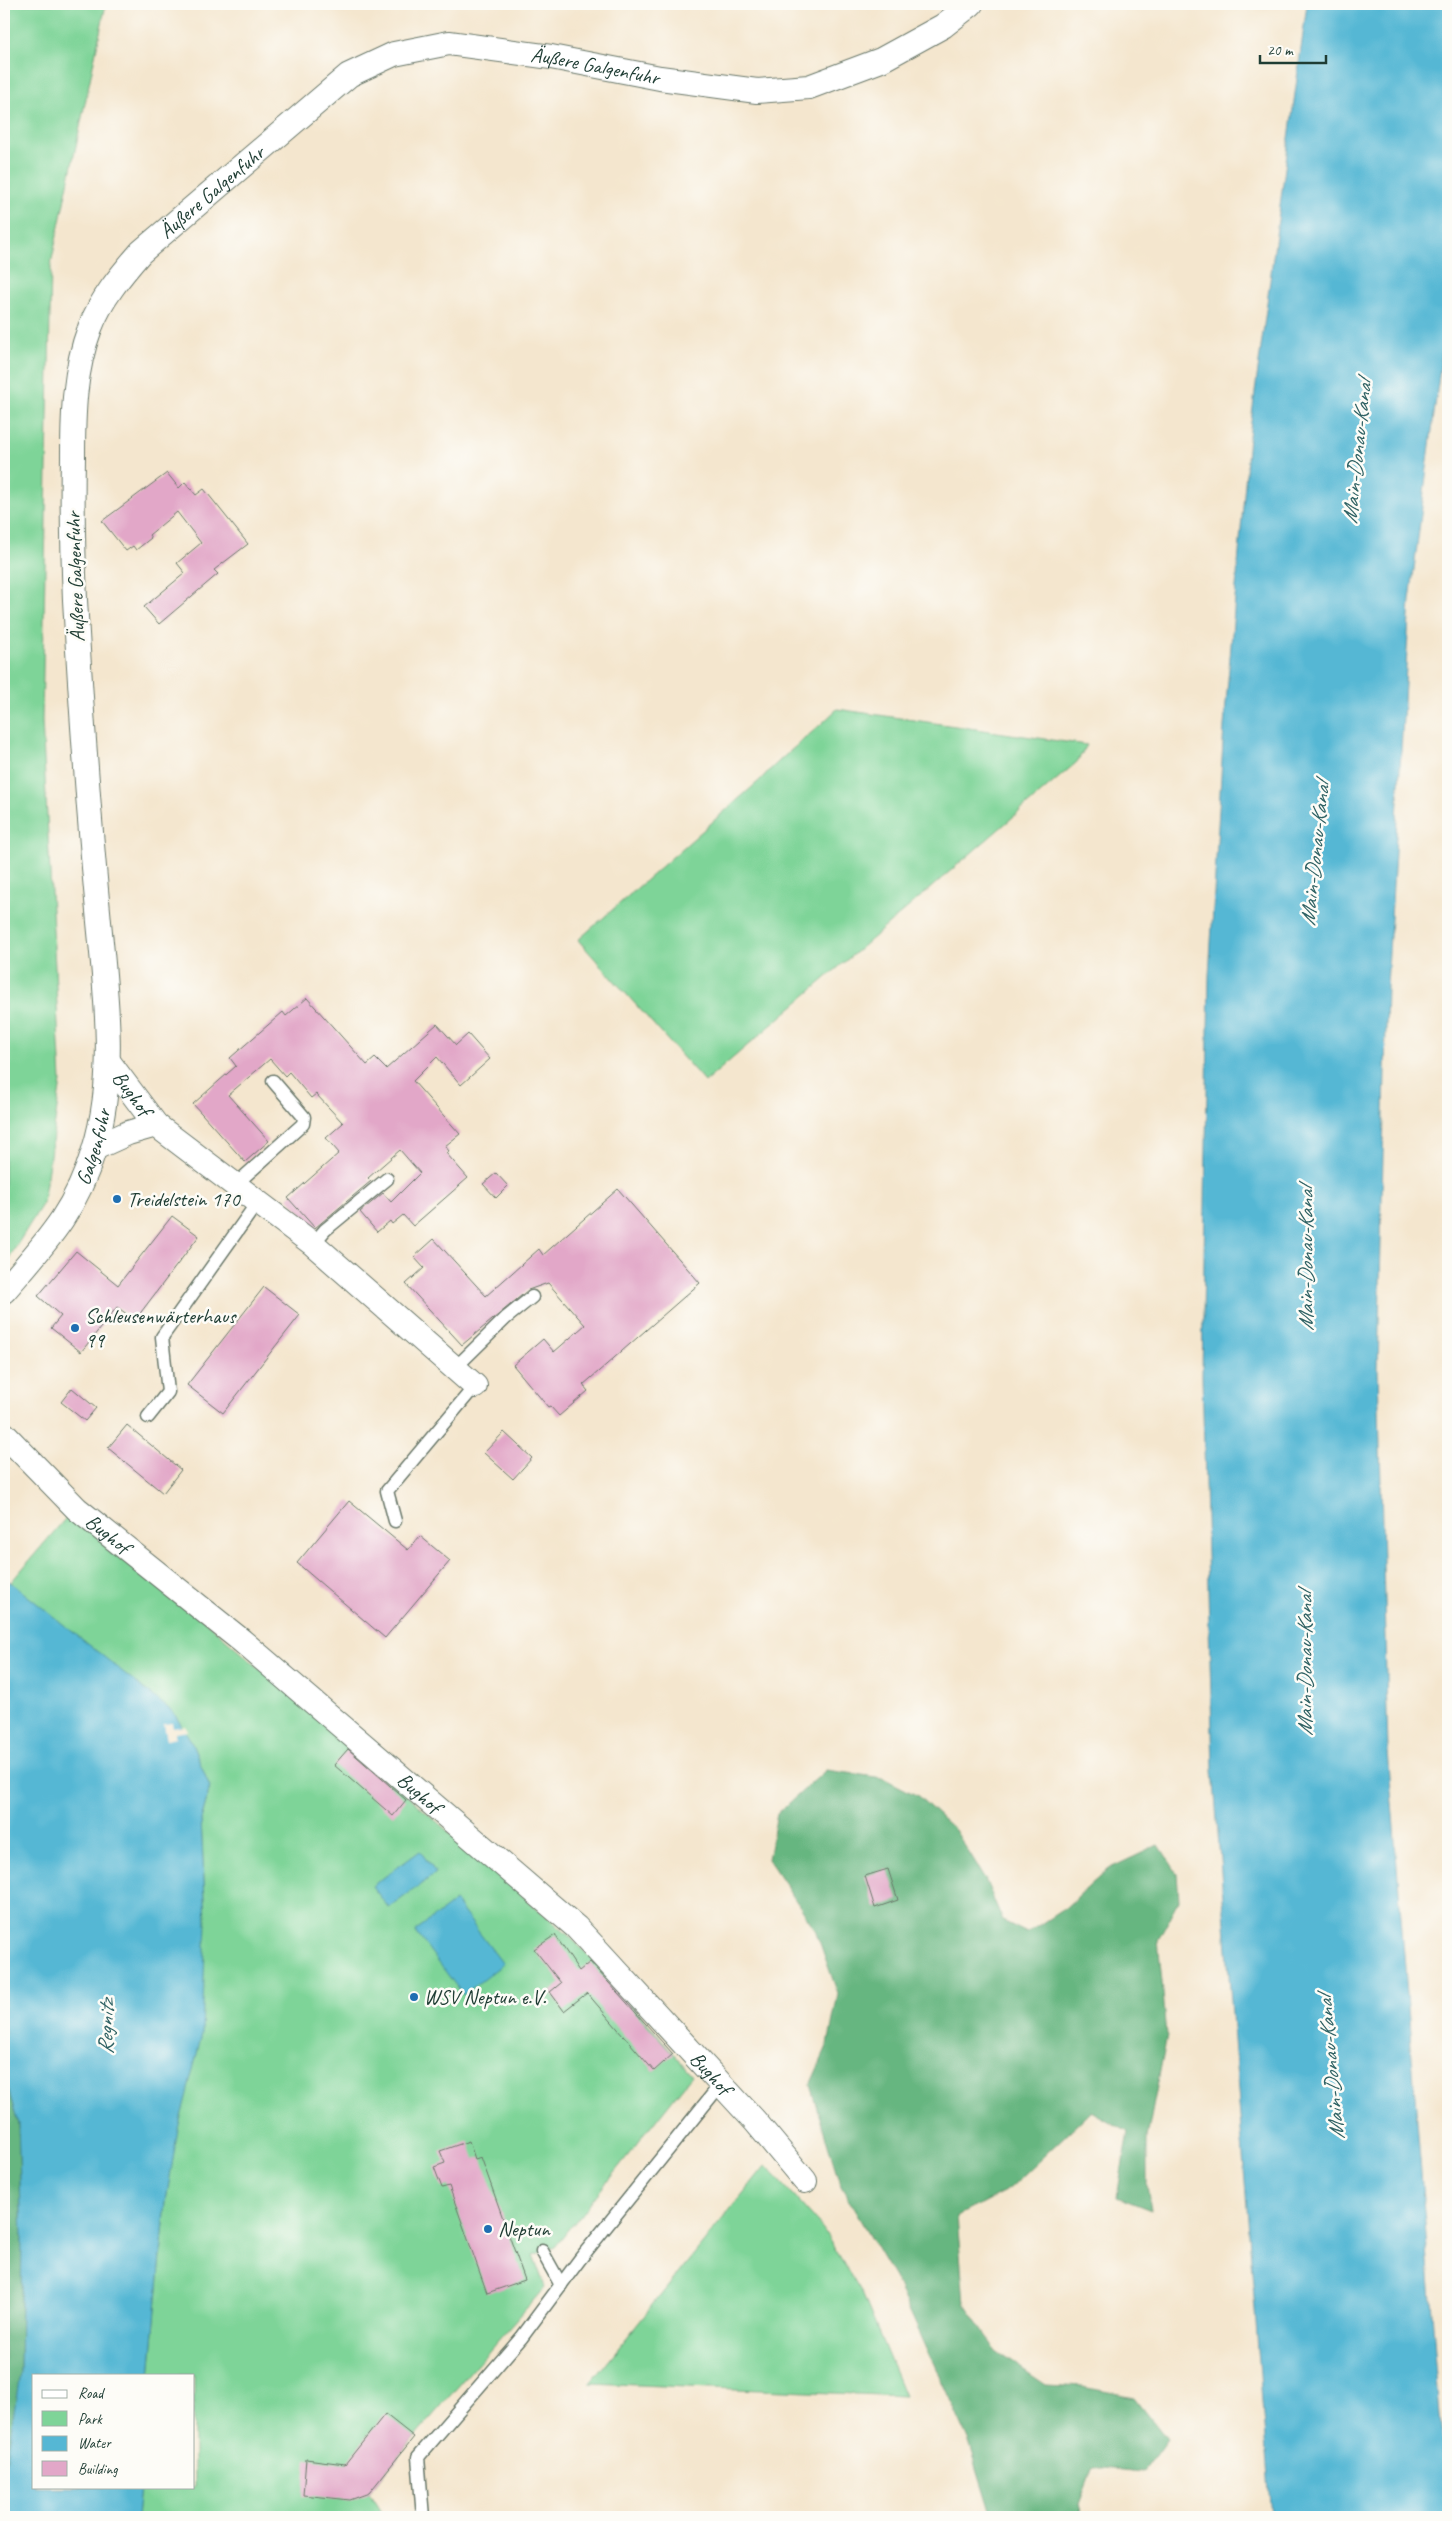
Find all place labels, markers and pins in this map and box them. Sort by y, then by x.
place label: Treidelstein 170 [127,1186,241,1212]
marker: Treidelstein 170 [111,1193,123,1205]
place label: Schleusenwärterhaus 99 [85,1303,237,1353]
marker: Schleusenwärterhaus 99 [69,1322,81,1334]
place label: WSV Neptun e.V. [424,1984,547,2010]
marker: WSV Neptun e.V. [408,1991,420,2003]
place label: Neptun [498,2216,551,2242]
marker: Neptun [482,2223,494,2235]

